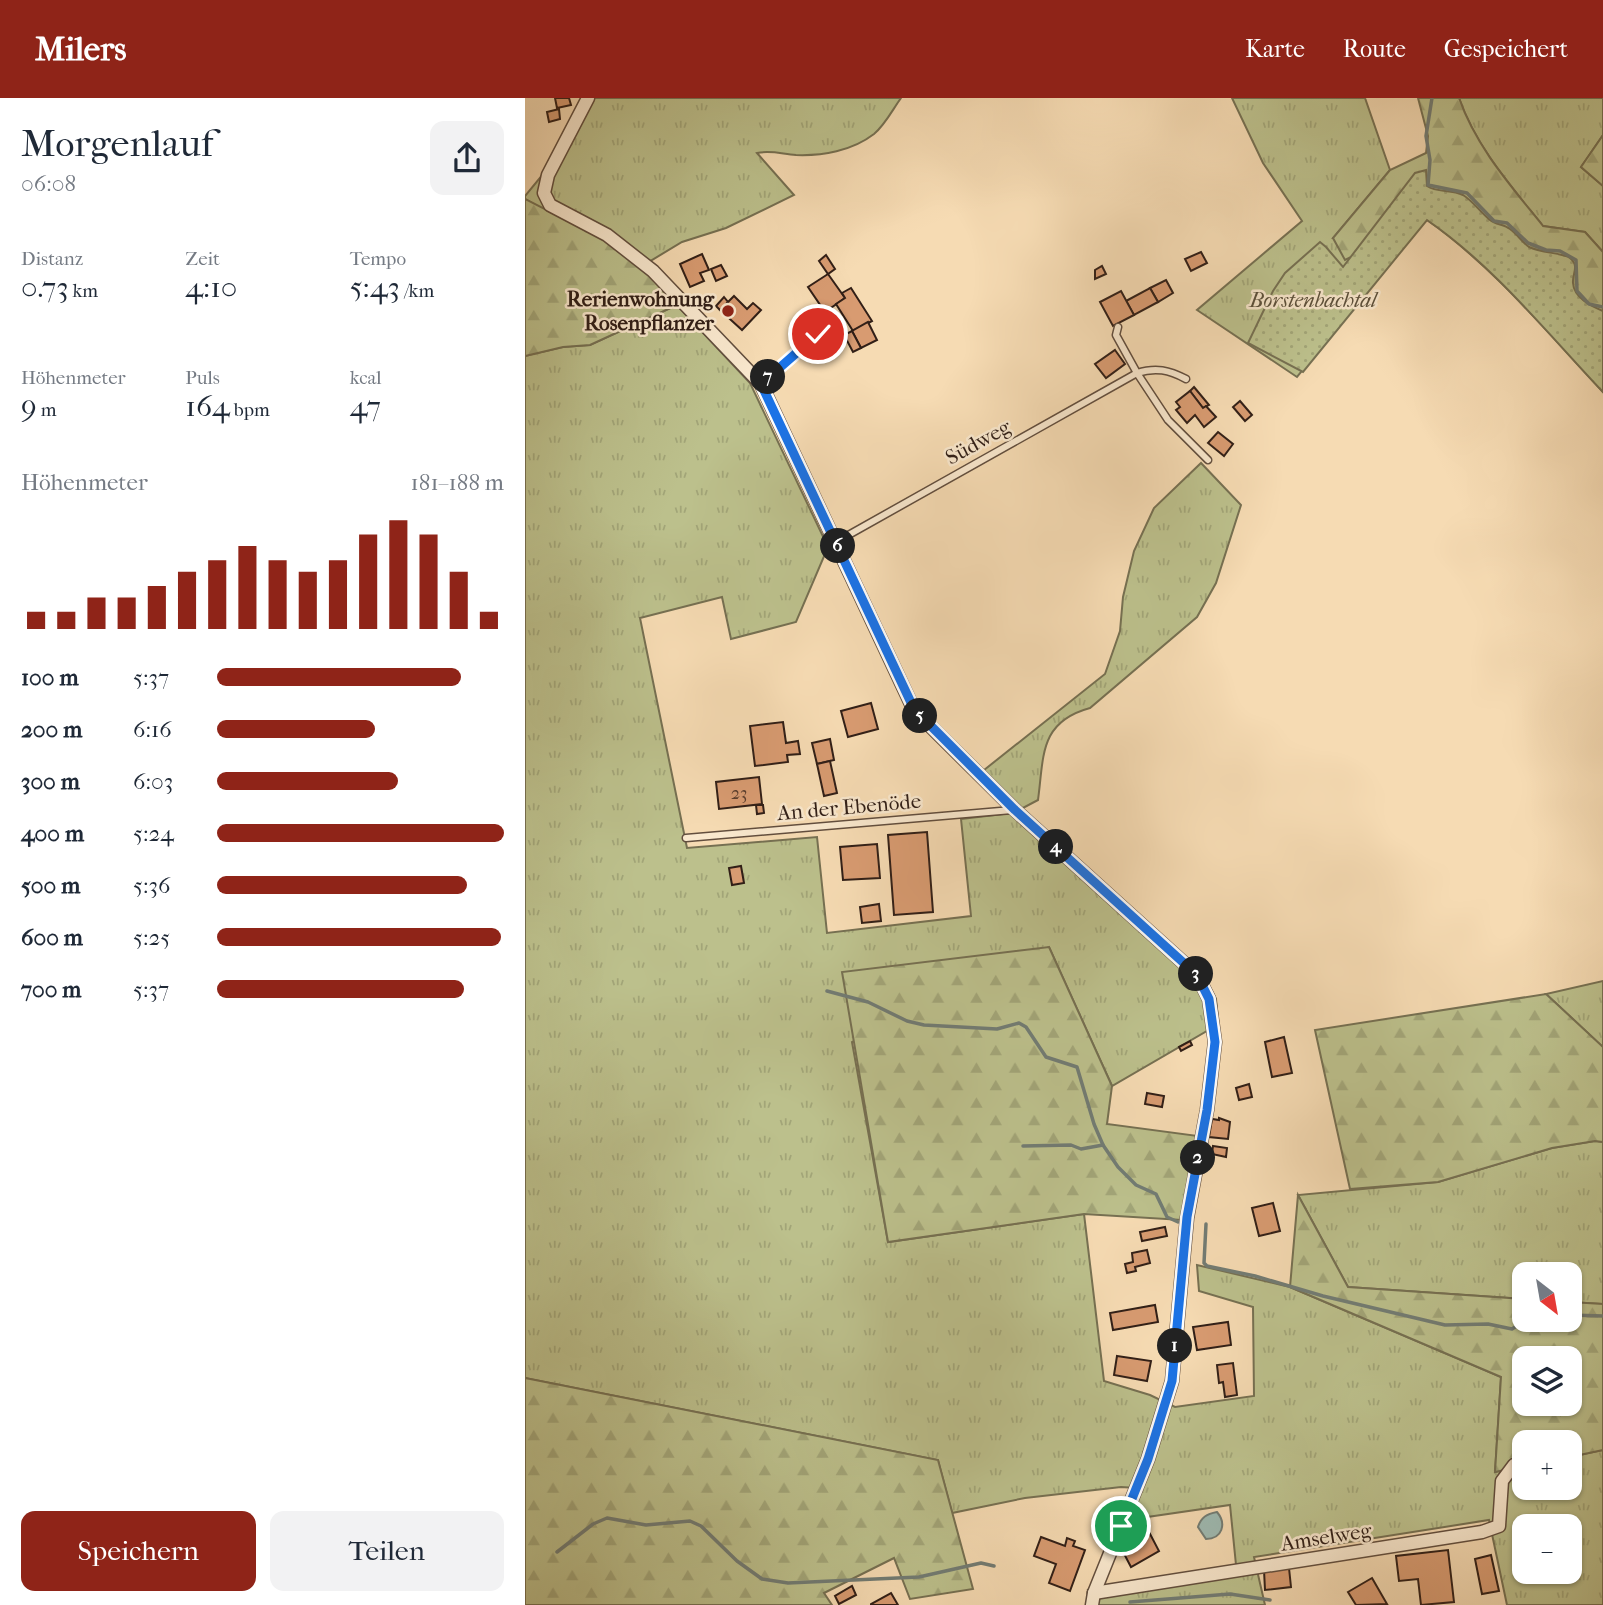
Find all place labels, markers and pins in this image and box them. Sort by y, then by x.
place label: Rerienwohnung Rosenpflanzer [567,287,715,335]
marker: Rerienwohnung Rosenpflanzer [720,303,736,319]
pin [788,304,848,364]
pin: 7 [751,360,785,394]
pin: 6 [821,528,855,564]
pin: 5 [903,698,937,734]
pin: 4 [1039,830,1073,864]
pin: 3 [1179,956,1213,992]
pin: 2 [1181,1140,1215,1176]
pin: 1 [1157,1328,1193,1364]
pin [1091,1496,1151,1556]

